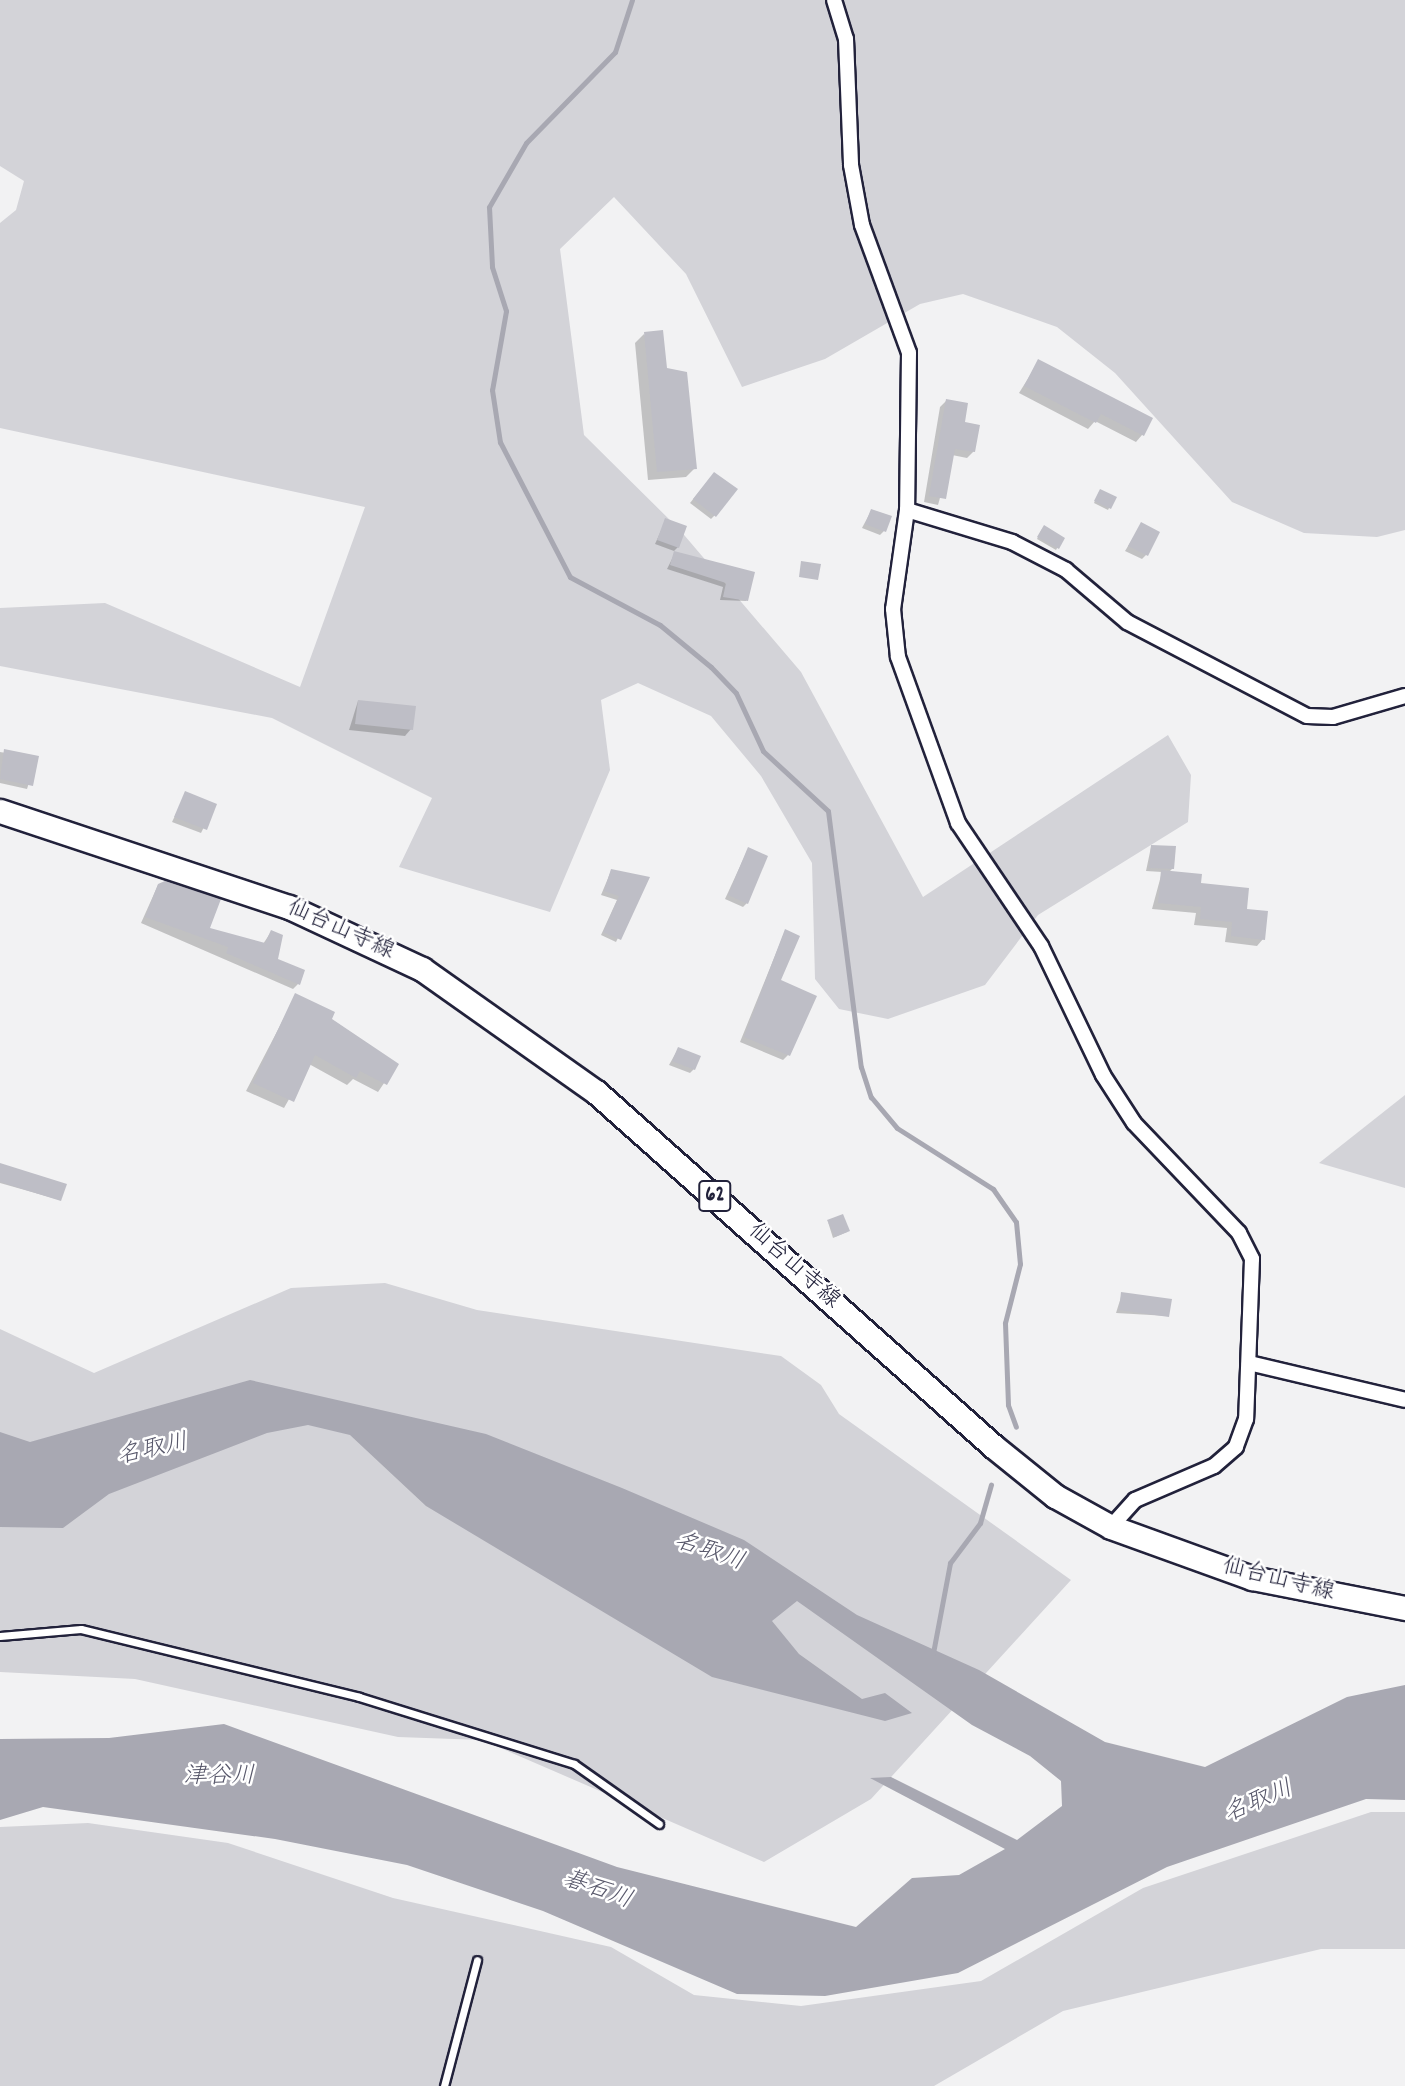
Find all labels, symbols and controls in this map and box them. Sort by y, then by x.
street label: 仙台山寺線 [282,895,398,967]
road number: 62 [698,1178,732,1214]
street label: 仙台山寺線 [741,1218,845,1316]
water label: 名取川 [115,1429,191,1473]
water label: 名取川 [670,1528,748,1578]
street label: 仙台山寺線 [1219,1554,1337,1608]
water label: 津谷川 [183,1764,255,1792]
water label: 名取川 [1220,1776,1298,1830]
water label: 碁石川 [558,1865,636,1917]

